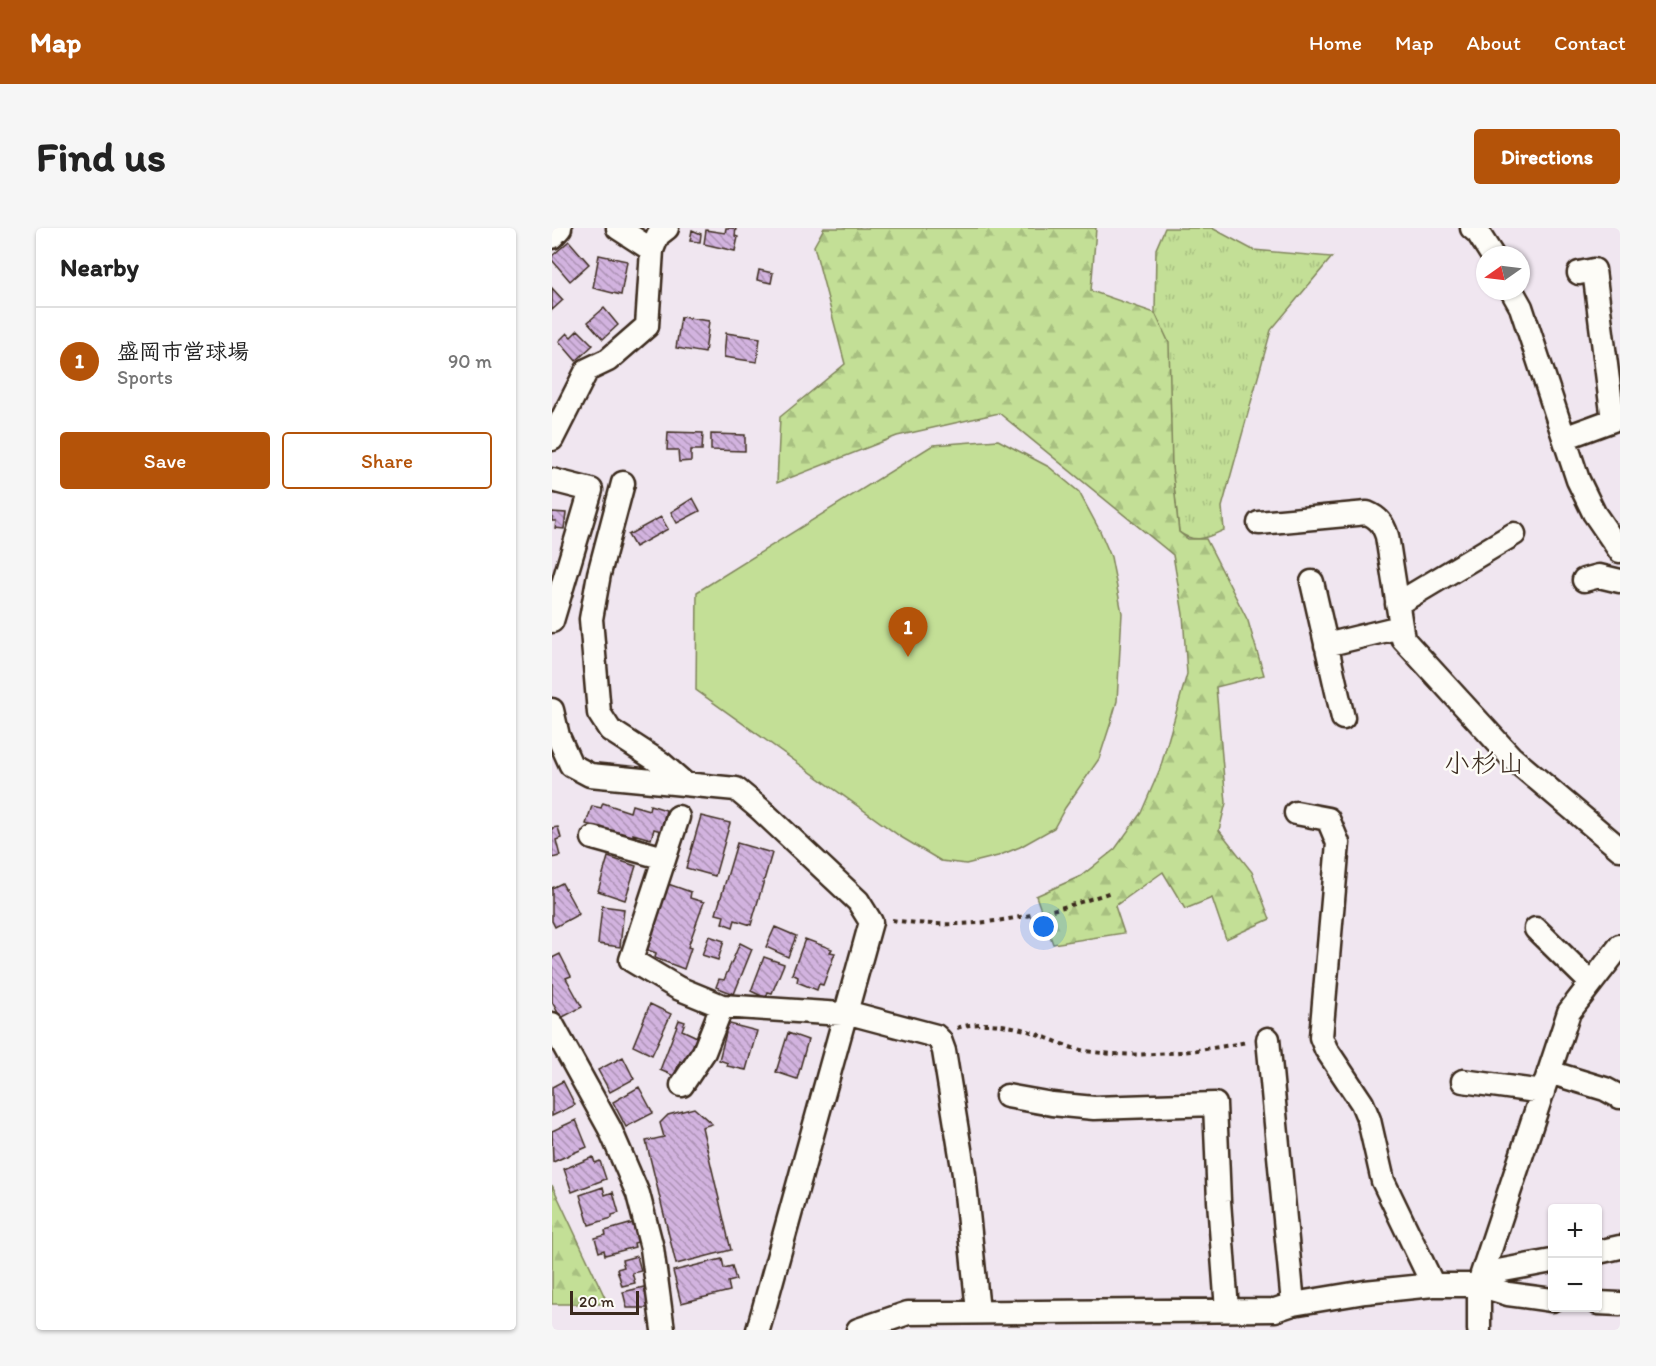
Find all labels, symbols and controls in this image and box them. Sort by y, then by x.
text: Map [30,25,81,59]
text: Home [1309,30,1362,55]
text: Map [1395,30,1434,55]
text: About [1467,30,1521,55]
text: Contact [1554,30,1626,55]
button: Directions [1474,129,1620,184]
text: Find us [36,131,166,182]
north arrow [1476,246,1530,300]
text: Nearby [60,251,139,283]
text: 盛岡市営球場 [117,338,249,365]
text: 1 [75,349,84,373]
text: 90 m [448,349,492,373]
text: Sports [117,365,173,389]
button: Save [60,432,270,489]
button: Share [282,432,492,489]
pin: 1 [888,608,928,657]
district label: 小杉山 [1444,746,1525,779]
your location [1029,912,1058,941]
map controls [1548,1204,1602,1312]
button: + [1548,1204,1602,1258]
button: − [1548,1258,1602,1312]
scale bar [570,1288,639,1316]
text: 20 m [579,1292,614,1311]

